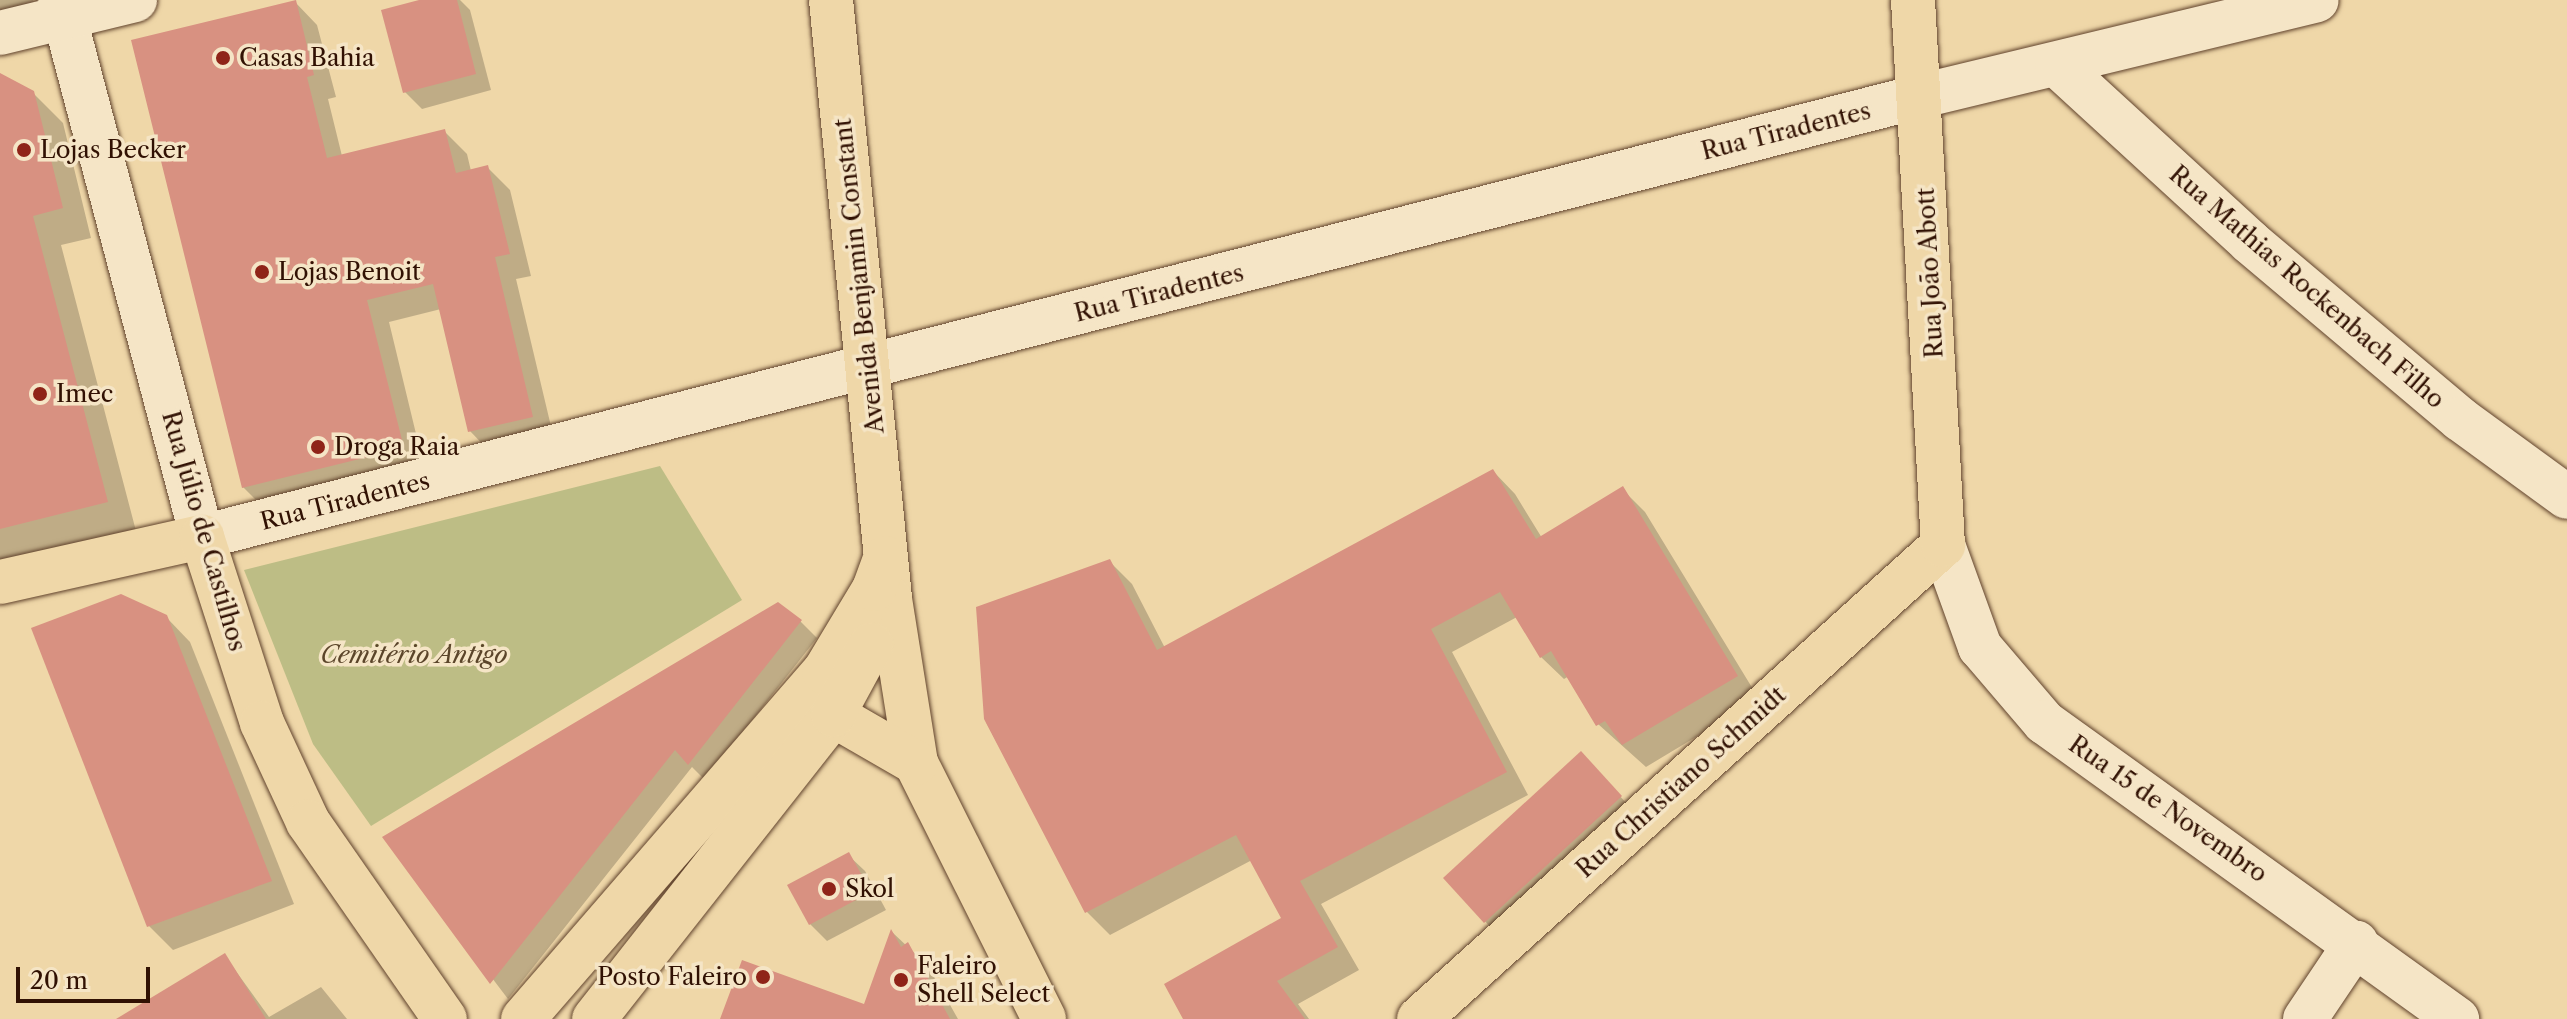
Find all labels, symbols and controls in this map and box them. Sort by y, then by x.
place label: Casas Bahia [239,44,375,72]
marker: Casas Bahia [214,49,232,67]
street label: Rua Tiradentes [1698,96,1874,166]
street label: Avenida Benjamin Constant [828,117,890,435]
place label: Lojas Becker [40,136,186,164]
marker: Lojas Becker [15,141,33,159]
street label: Rua Mathias Rockenbach Filho [2163,160,2451,414]
street label: Rua João Abott [1911,186,1949,360]
place label: Lojas Benoit [278,258,420,286]
street label: Rua Tiradentes [1071,258,1247,328]
marker: Lojas Benoit [253,263,271,281]
place label: Imec [56,380,113,408]
marker: Imec [31,385,49,403]
street label: Rua Júlio de Castilhos [156,408,252,654]
place label: Droga Raia [334,433,460,461]
marker: Droga Raia [309,438,327,456]
street label: Rua Tiradentes [257,466,433,536]
park label: Cemitério Antigo [321,641,507,669]
street label: Rua Christiano Schmidt [1570,680,1792,884]
street label: Rua 15 de Novembro [2063,730,2273,888]
place label: Skol [845,875,894,903]
marker: Skol [820,880,838,898]
scale bar [20,951,154,1001]
place label: Faleiro Shell Select [917,952,1050,1008]
place label: Posto Faleiro [597,963,747,991]
text: 20 m [30,966,88,995]
marker: Posto Faleiro [754,968,772,986]
marker: Faleiro Shell Select [892,971,910,989]

